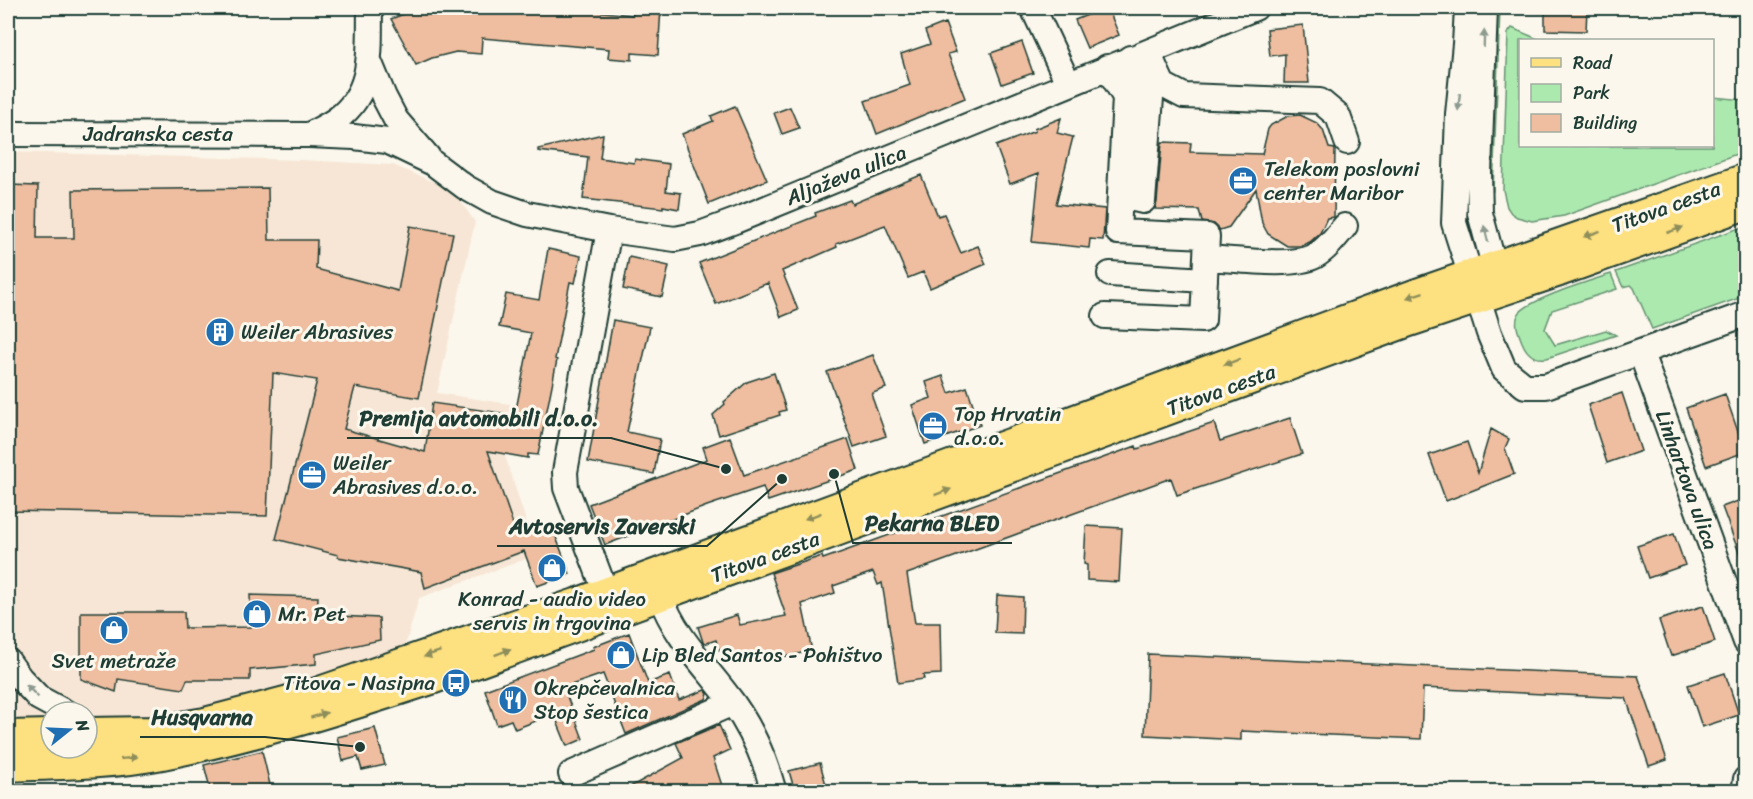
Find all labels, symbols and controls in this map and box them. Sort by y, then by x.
one-way arrow [1479,30,1489,49]
legend [1519,39,1714,147]
text: Road [1573,47,1613,79]
text: Park [1573,77,1610,109]
one-way arrow [1454,93,1464,112]
text: Building [1573,107,1637,139]
street label: Jadranska cesta [82,115,233,153]
street label: Aljaževa ulica [779,133,913,217]
place label: Telekom poslovni center Maribor [1264,150,1421,212]
office icon: Telekom poslovni center Maribor [1227,165,1259,197]
street label: Titova cesta [1606,170,1726,244]
one-way arrow [1480,224,1490,243]
one-way arrow [1666,224,1684,234]
one-way arrow [1582,229,1600,239]
one-way arrow [1406,290,1424,300]
place label: Weiler Abrasives [241,313,393,351]
building icon: Weiler Abrasives [204,316,236,348]
street label: Titova cesta [1161,353,1281,427]
one-way arrow [1223,358,1241,368]
place label: Top Hrvatin d.o.o. [954,395,1061,457]
callout: Premija avtomobili d.o.o. [347,398,611,438]
text: Premija avtomobili d.o.o. [359,399,599,438]
street label: Linhartova ulica [1644,405,1730,556]
office icon: Top Hrvatin d.o.o. [917,410,949,442]
place label: Weiler Abrasives d.o.o. [332,444,478,506]
office icon: Weiler Abrasives d.o.o. [296,459,328,491]
one-way arrow [934,487,952,497]
callout: Pekarna BLED [853,503,1012,543]
text: Pekarna BLED [865,504,1000,543]
callout: Avtoservis Zaverski [497,506,707,546]
text: Avtoservis Zaverski [508,507,696,546]
one-way arrow [803,512,821,522]
street label: Titova cesta [705,520,825,594]
shop icon: Konrad - audio video servis in trgovina [536,552,568,584]
place label: Konrad - audio video servis in trgovina [458,580,646,642]
place label: Mr. Pet [278,595,346,633]
shop icon: Mr. Pet [241,598,273,630]
shop icon: Svet metraže [98,614,130,646]
place label: Lip Bled Santos - Pohištvo [642,636,883,674]
shop icon: Lip Bled Santos - Pohištvo [605,639,637,671]
place label: Svet metraže [52,642,176,680]
one-way arrow [494,647,512,657]
one-way arrow [422,649,440,659]
place label: Titova - Nasipna [283,664,435,702]
bus stop icon: Titova - Nasipna [440,667,472,699]
place label: Okrepčevalnica Stop šestica [534,669,675,731]
one-way arrow [26,684,40,698]
restaurant icon: Okrepčevalnica Stop šestica [497,684,529,716]
callout: Husqvarna [140,697,265,737]
text: Husqvarna [150,698,254,737]
north arrow [39,700,99,760]
one-way arrow [310,710,328,719]
text: N [67,715,99,736]
one-way arrow [119,754,138,763]

